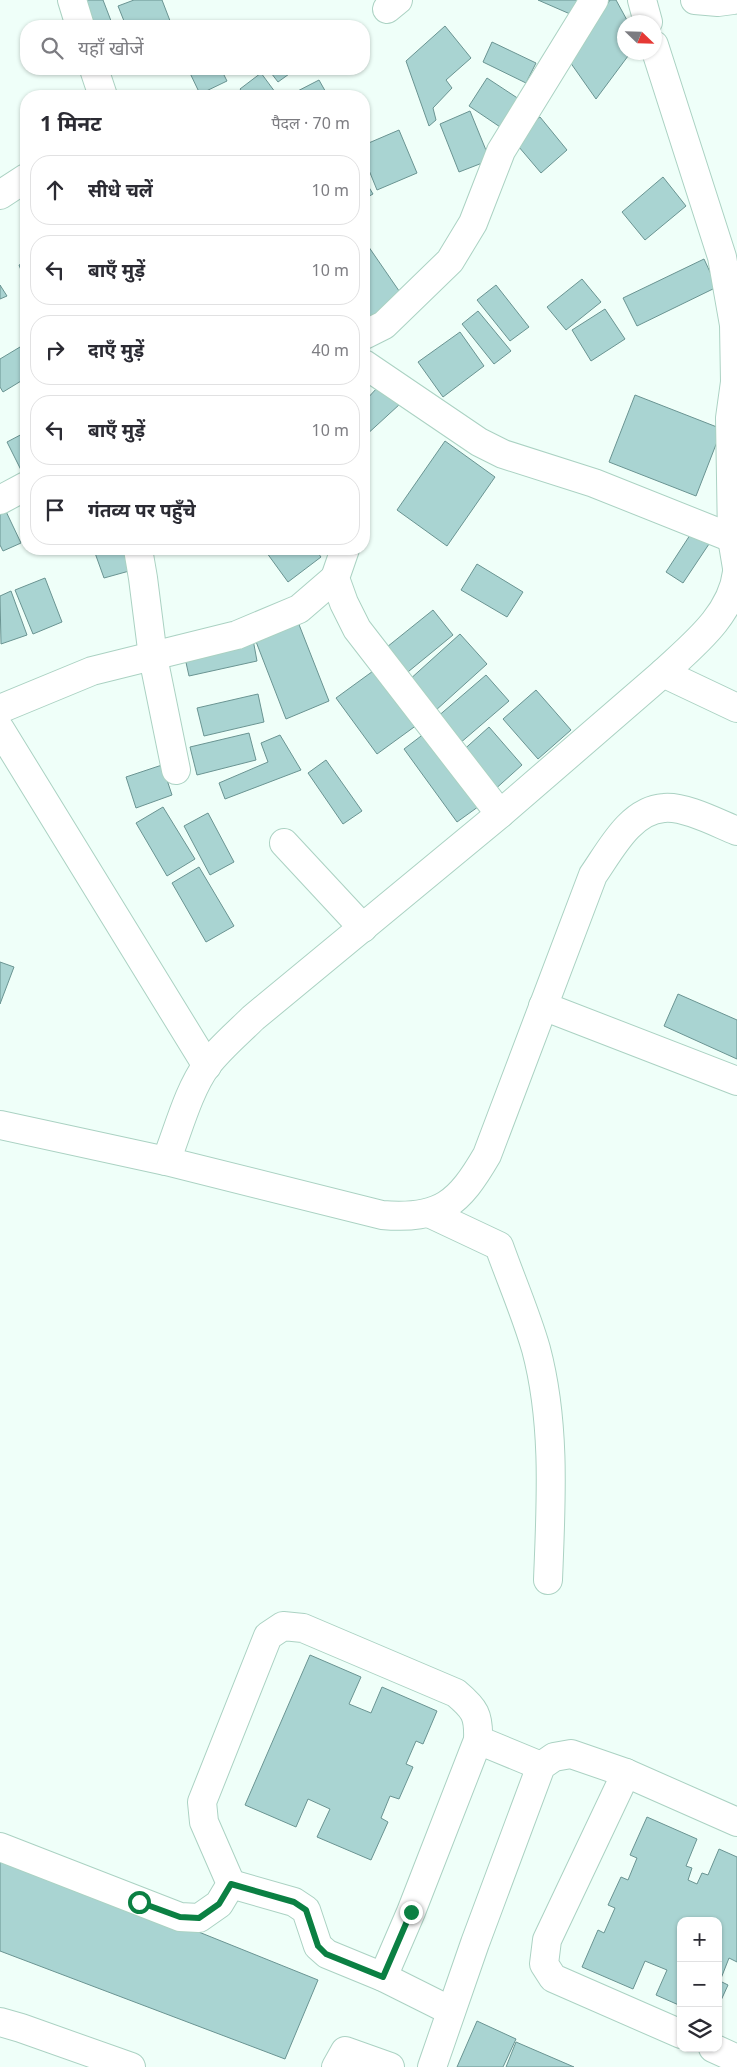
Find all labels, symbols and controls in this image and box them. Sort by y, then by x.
north arrow [617,15,662,60]
search box [20,20,370,75]
icon: search [38,34,66,62]
text: यहाँ खोजें [78,35,144,61]
text: 1 मिनट [40,109,102,137]
text: पैदल · 70 m [272,112,350,134]
icon: ahead [41,176,69,204]
text: सीधे चलें [88,177,153,203]
text: 10 m [312,179,349,201]
icon: left [41,256,69,284]
text: बाएँ मुड़ें [88,257,145,283]
text: 10 m [312,259,349,281]
icon: right [41,336,69,364]
text: दाएँ मुड़ें [88,337,144,363]
text: 40 m [312,339,349,361]
icon: left [41,416,69,444]
text: बाएँ मुड़ें [88,417,145,443]
text: 10 m [312,419,349,441]
icon: arrive [41,496,69,524]
text: गंतव्य पर पहुँचे [88,497,196,523]
route start [128,1891,151,1914]
route end [400,1901,423,1924]
map controls [677,1917,722,2052]
button: + [677,1917,722,1962]
button: − [677,1962,722,2007]
button: layers [677,2007,722,2052]

